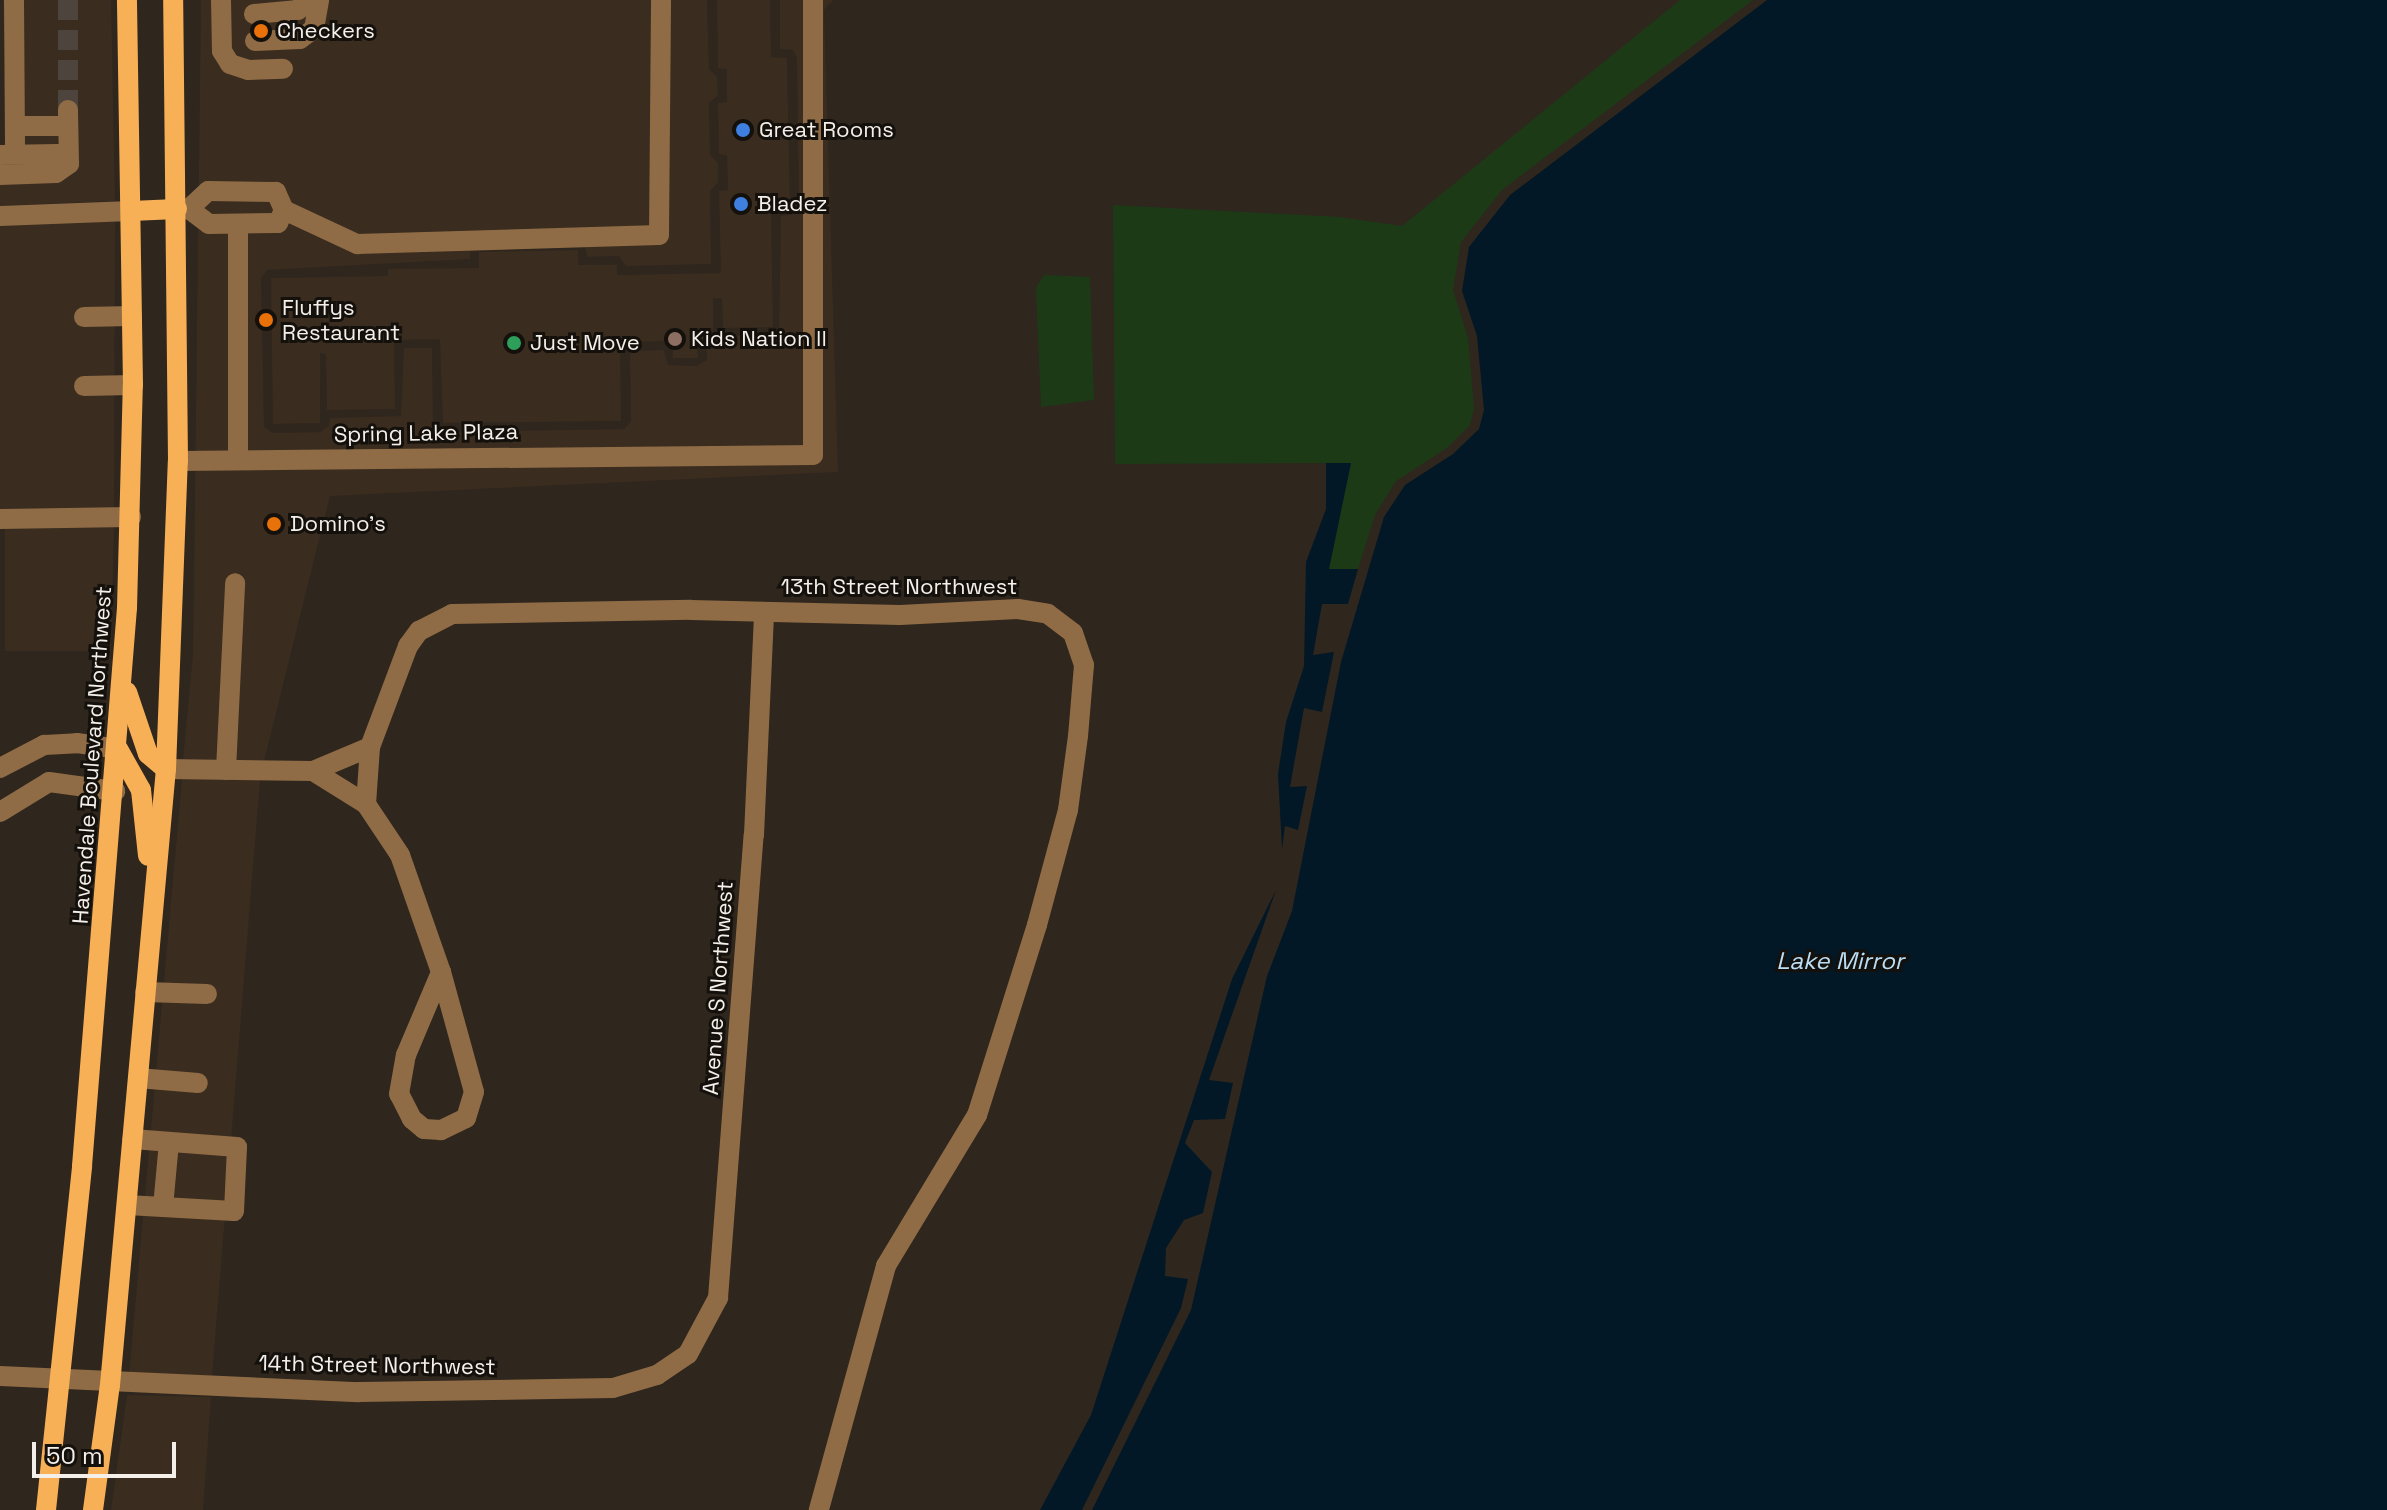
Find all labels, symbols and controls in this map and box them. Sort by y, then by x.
place label: Checkers [277,18,375,44]
marker: Checkers [252,22,270,40]
place label: Great Rooms [759,117,894,143]
marker: Great Rooms [734,121,752,139]
place label: Bladez [757,191,828,217]
marker: Bladez [732,195,750,213]
place label: Fluffys Restaurant [282,294,400,346]
marker: Fluffys Restaurant [257,311,275,329]
place label: Kids Nation ll [691,326,827,352]
place label: Just Move [530,330,640,356]
marker: Kids Nation ll [666,330,684,348]
marker: Just Move [505,334,523,352]
street label: Spring Lake Plaza [334,418,518,448]
place label: Domino's [290,511,386,537]
marker: Domino's [265,515,283,533]
street label: 13th Street Northwest [781,574,1017,600]
street label: Havendale Boulevard Northwest [67,585,117,925]
street label: Avenue S Northwest [697,880,739,1096]
water label: Lake Mirror [1776,947,1904,975]
street label: 14th Street Northwest [258,1350,496,1380]
scale bar [36,1426,180,1476]
text: 50 m [46,1440,103,1471]

